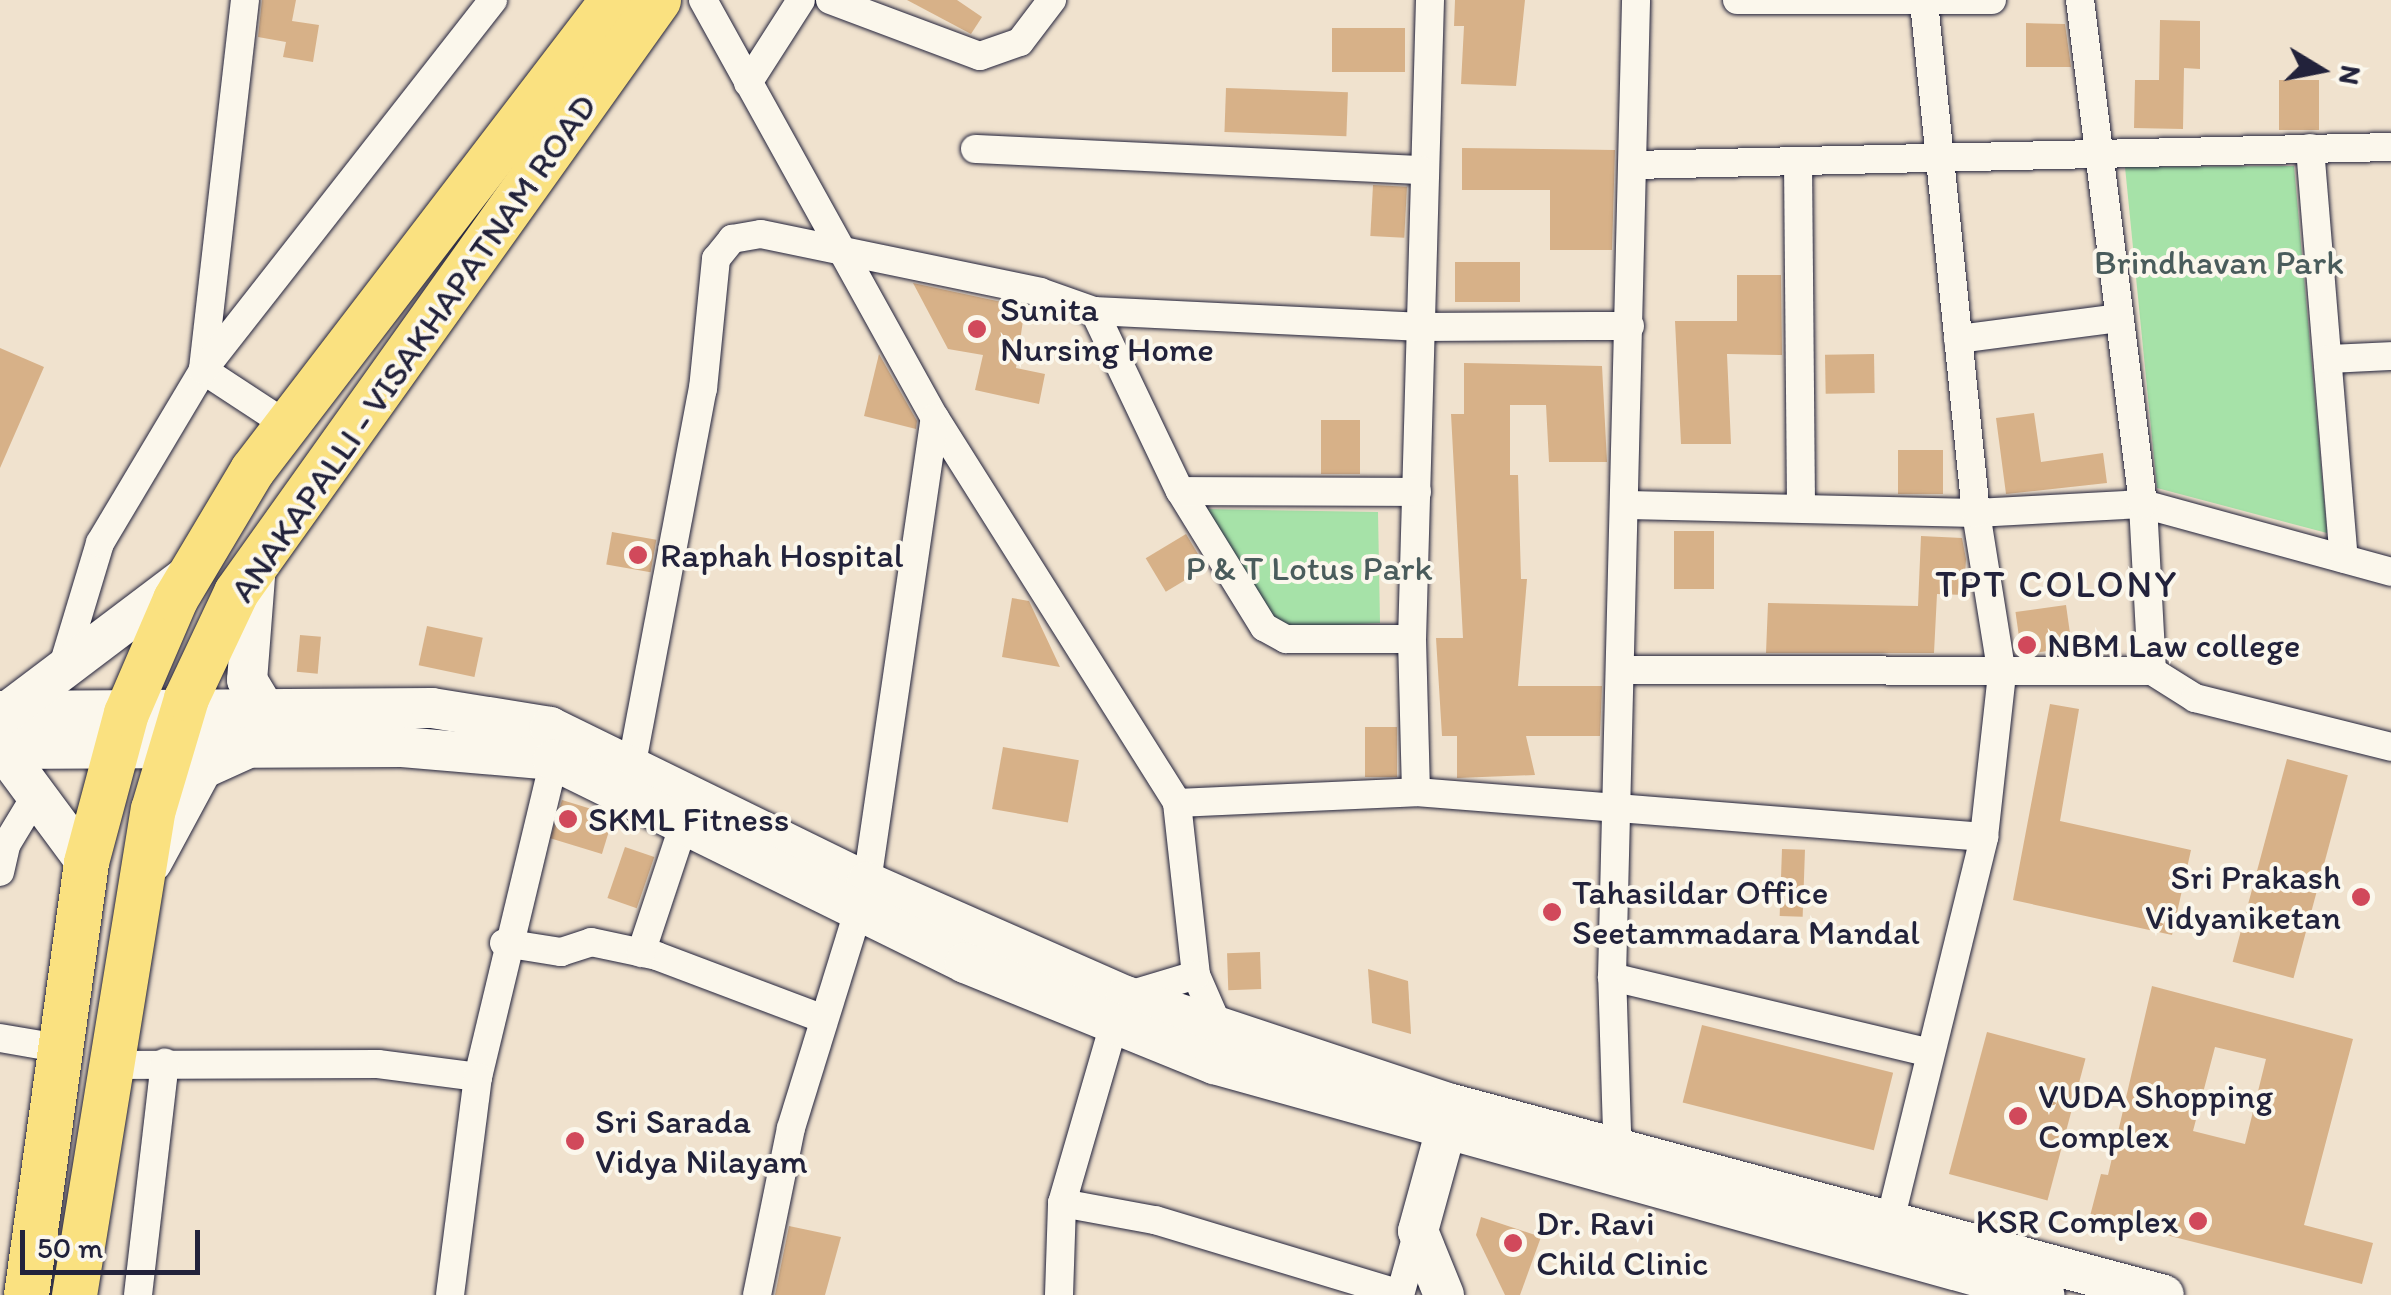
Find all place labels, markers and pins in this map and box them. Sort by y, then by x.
place label: Sunita Nursing Home [1000,288,1215,370]
marker: Sunita Nursing Home [964,316,990,342]
place label: Raphah Hospital [660,534,905,576]
marker: Raphah Hospital [625,542,651,568]
place label: NBM Law college [2047,624,2301,666]
marker: NBM Law college [2016,634,2038,656]
place label: SKML Fitness [588,798,789,840]
marker: SKML Fitness [557,808,579,830]
place label: Sri Prakash Vidyaniketan [2145,856,2341,938]
place label: Tahasildar Office Seetammadara Mandal [1572,871,1919,953]
marker: Sri Prakash Vidyaniketan [2350,886,2372,908]
marker: Tahasildar Office Seetammadara Mandal [1541,901,1563,923]
place label: VUDA Shopping Complex [2038,1075,2273,1157]
place label: Sri Sarada Vidya Nilayam [595,1100,809,1182]
marker: VUDA Shopping Complex [2007,1105,2029,1127]
marker: Sri Sarada Vidya Nilayam [564,1130,586,1152]
place label: KSR Complex [1976,1200,2178,1242]
place label: Dr. Ravi Child Clinic [1536,1202,1709,1284]
marker: KSR Complex [2187,1210,2209,1232]
marker: Dr. Ravi Child Clinic [1500,1230,1526,1256]

